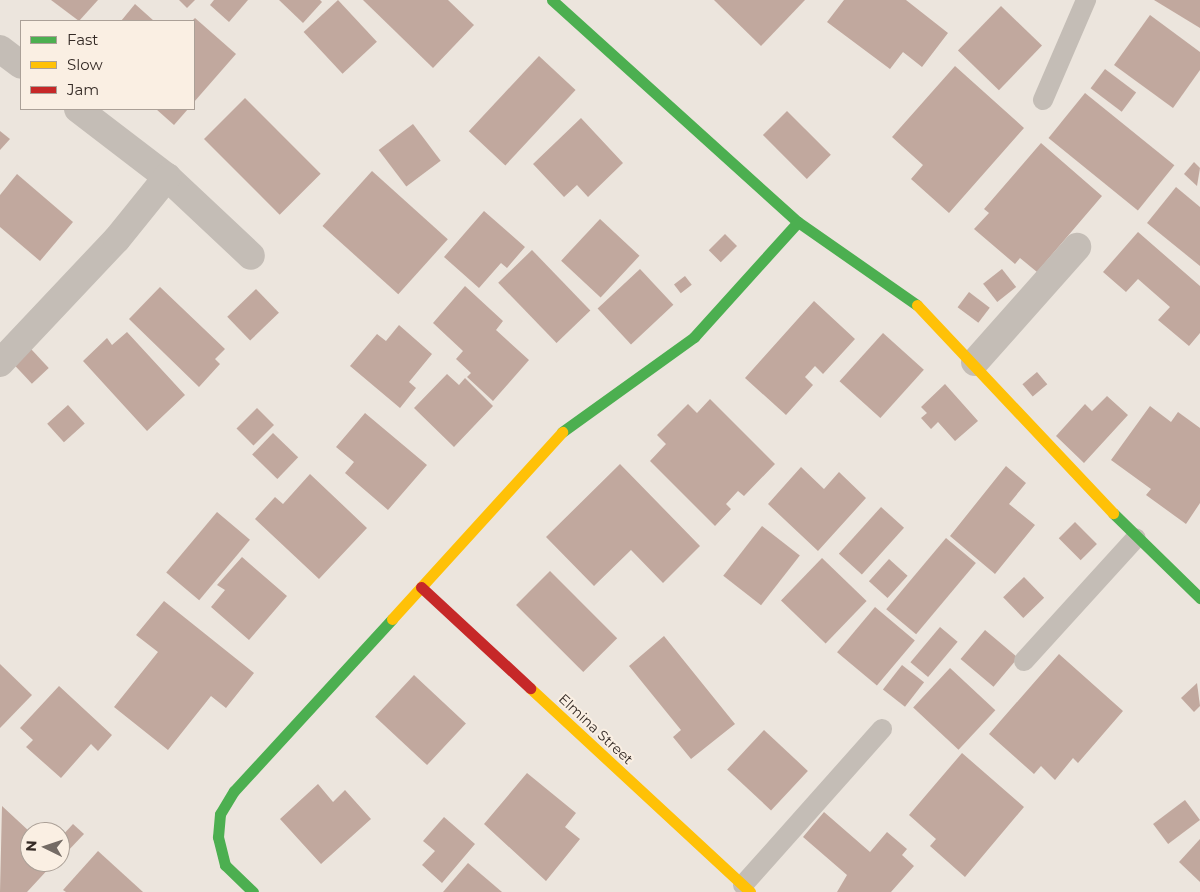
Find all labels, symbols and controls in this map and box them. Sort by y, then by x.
legend [20,20,195,110]
text: Fast [67,30,98,49]
text: Slow [67,55,103,74]
text: Jam [67,80,99,99]
street label: Elmina Street [555,690,637,768]
north arrow [20,822,70,872]
text: N [22,840,40,852]

